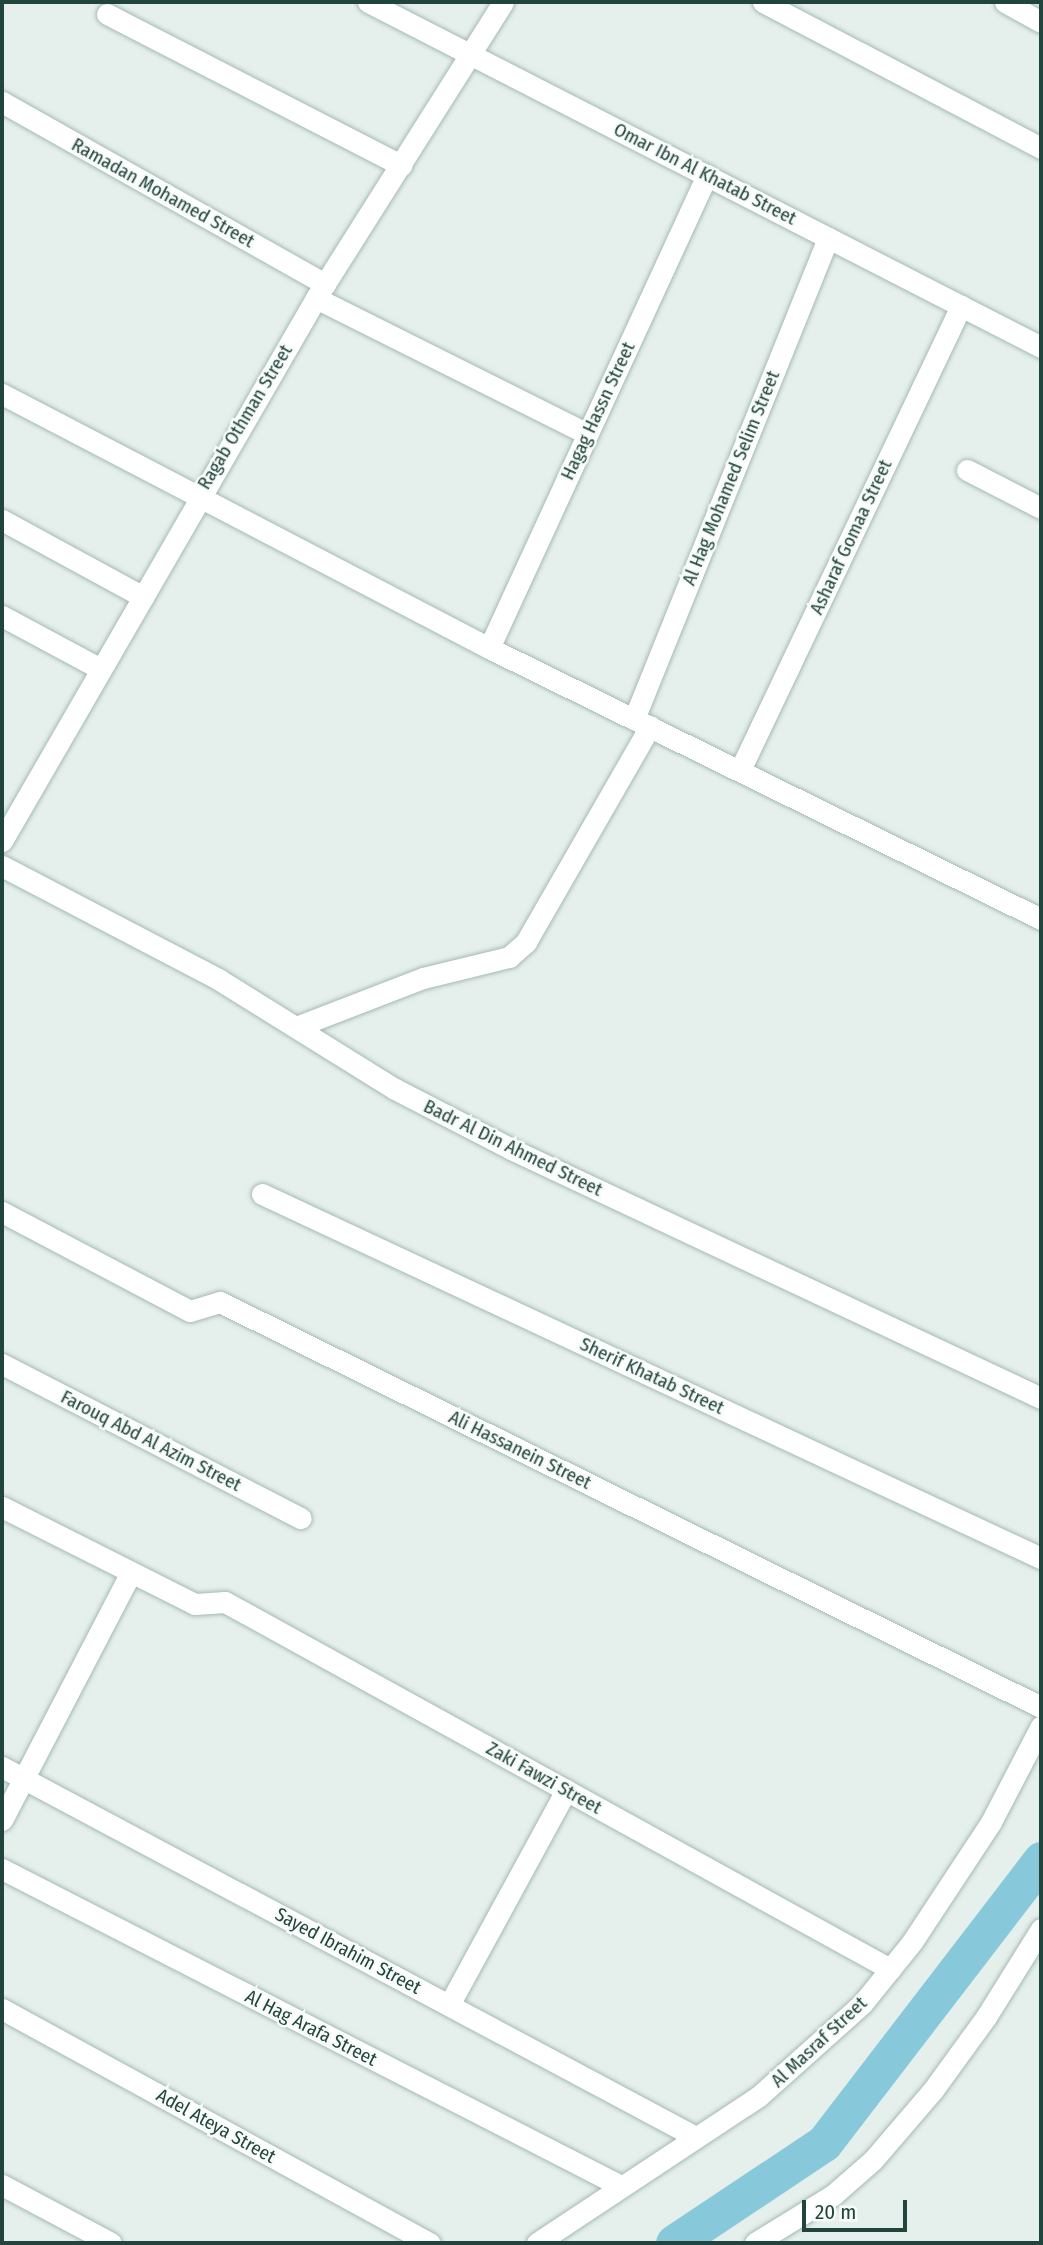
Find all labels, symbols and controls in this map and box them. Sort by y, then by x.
street label: Omar Ibn Al Khatab Street [610,118,800,230]
street label: Ramadan Mohamed Street [68,133,258,253]
street label: Hagag Hassn Street [556,338,640,484]
street label: Ragab Othman Street [193,340,297,494]
street label: Al Hag Mohamed Selim Street [677,367,785,589]
street label: Asharaf Gomaa Street [805,456,897,618]
street label: Badr Al Din Ahmed Street [420,1095,606,1201]
street label: Sherif Khatab Street [576,1333,728,1419]
street label: Farouq Abd Al Azim Street [57,1386,245,1496]
street label: Ali Hassanein Street [445,1406,595,1494]
street label: Zaki Fawzi Street [482,1737,606,1819]
street label: Sayed Ibrahim Street [271,1903,425,1999]
street label: Al Hag Arafa Street [241,1985,381,2071]
street label: Al Masraf Street [766,1992,872,2092]
street label: Adel Ateya Street [152,2084,280,2168]
scale bar [805,2186,910,2230]
text: 20 m [815,2199,856,2225]

